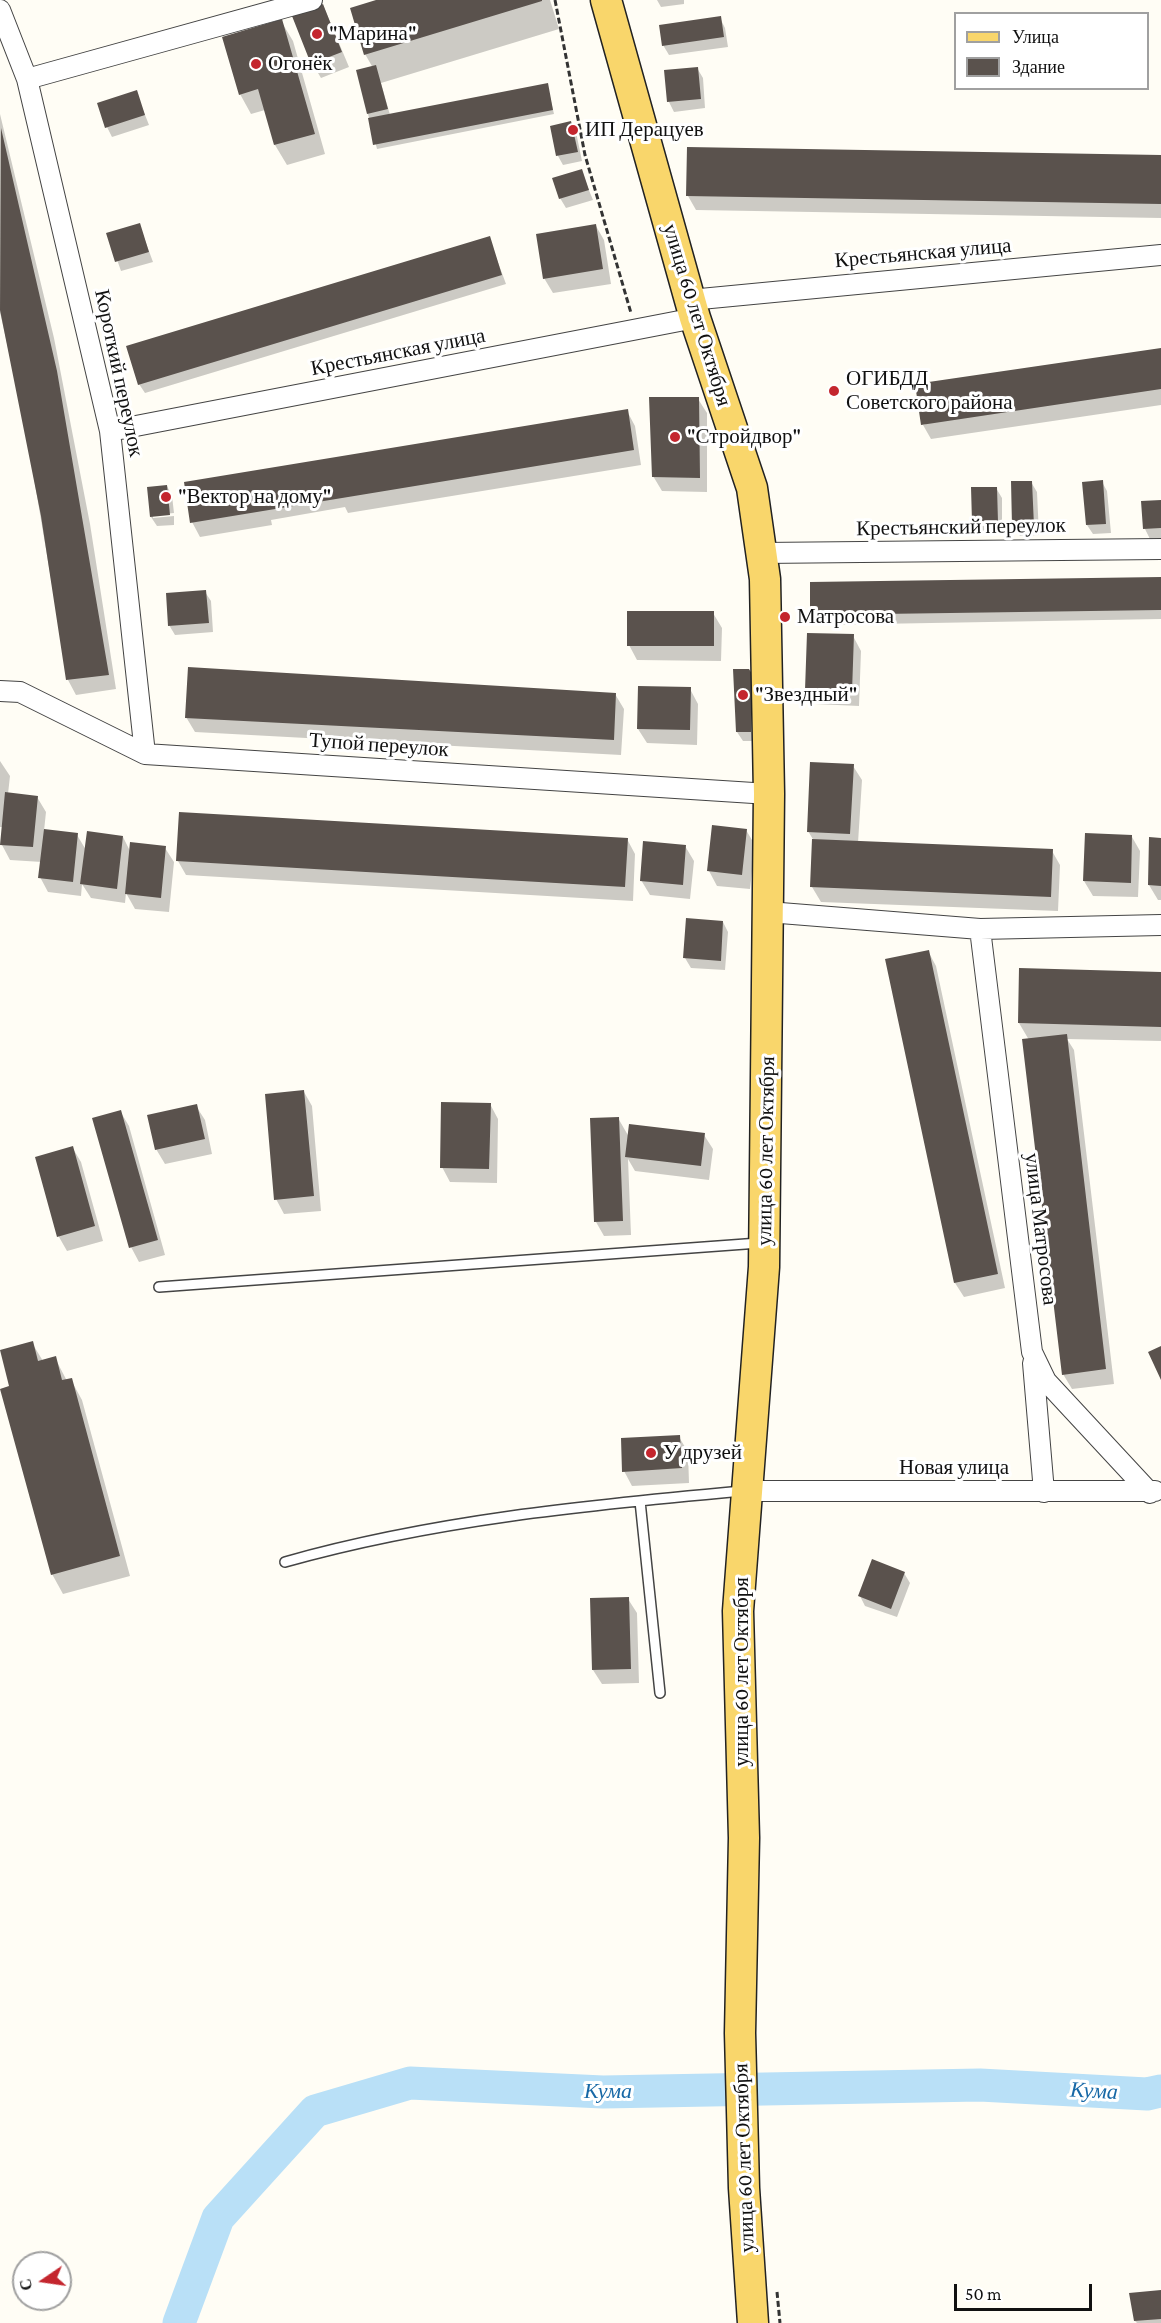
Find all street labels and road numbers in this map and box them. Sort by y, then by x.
street label: улица 60 лет Октября [657,221,737,409]
street label: Крестьянская улица [834,233,1012,273]
street label: Короткий переулок [89,287,149,459]
street label: Крестьянская улица [309,323,487,381]
street label: Крестьянский переулок [856,513,1066,541]
street label: Тупой переулок [308,728,450,762]
street label: улица 60 лет Октября [752,1056,780,1246]
street label: улица Матросова [1019,1152,1063,1306]
street label: Новая улица [899,1455,1009,1481]
street label: улица 60 лет Октября [729,1577,755,1767]
street label: улица 60 лет Октября [728,2063,760,2253]

